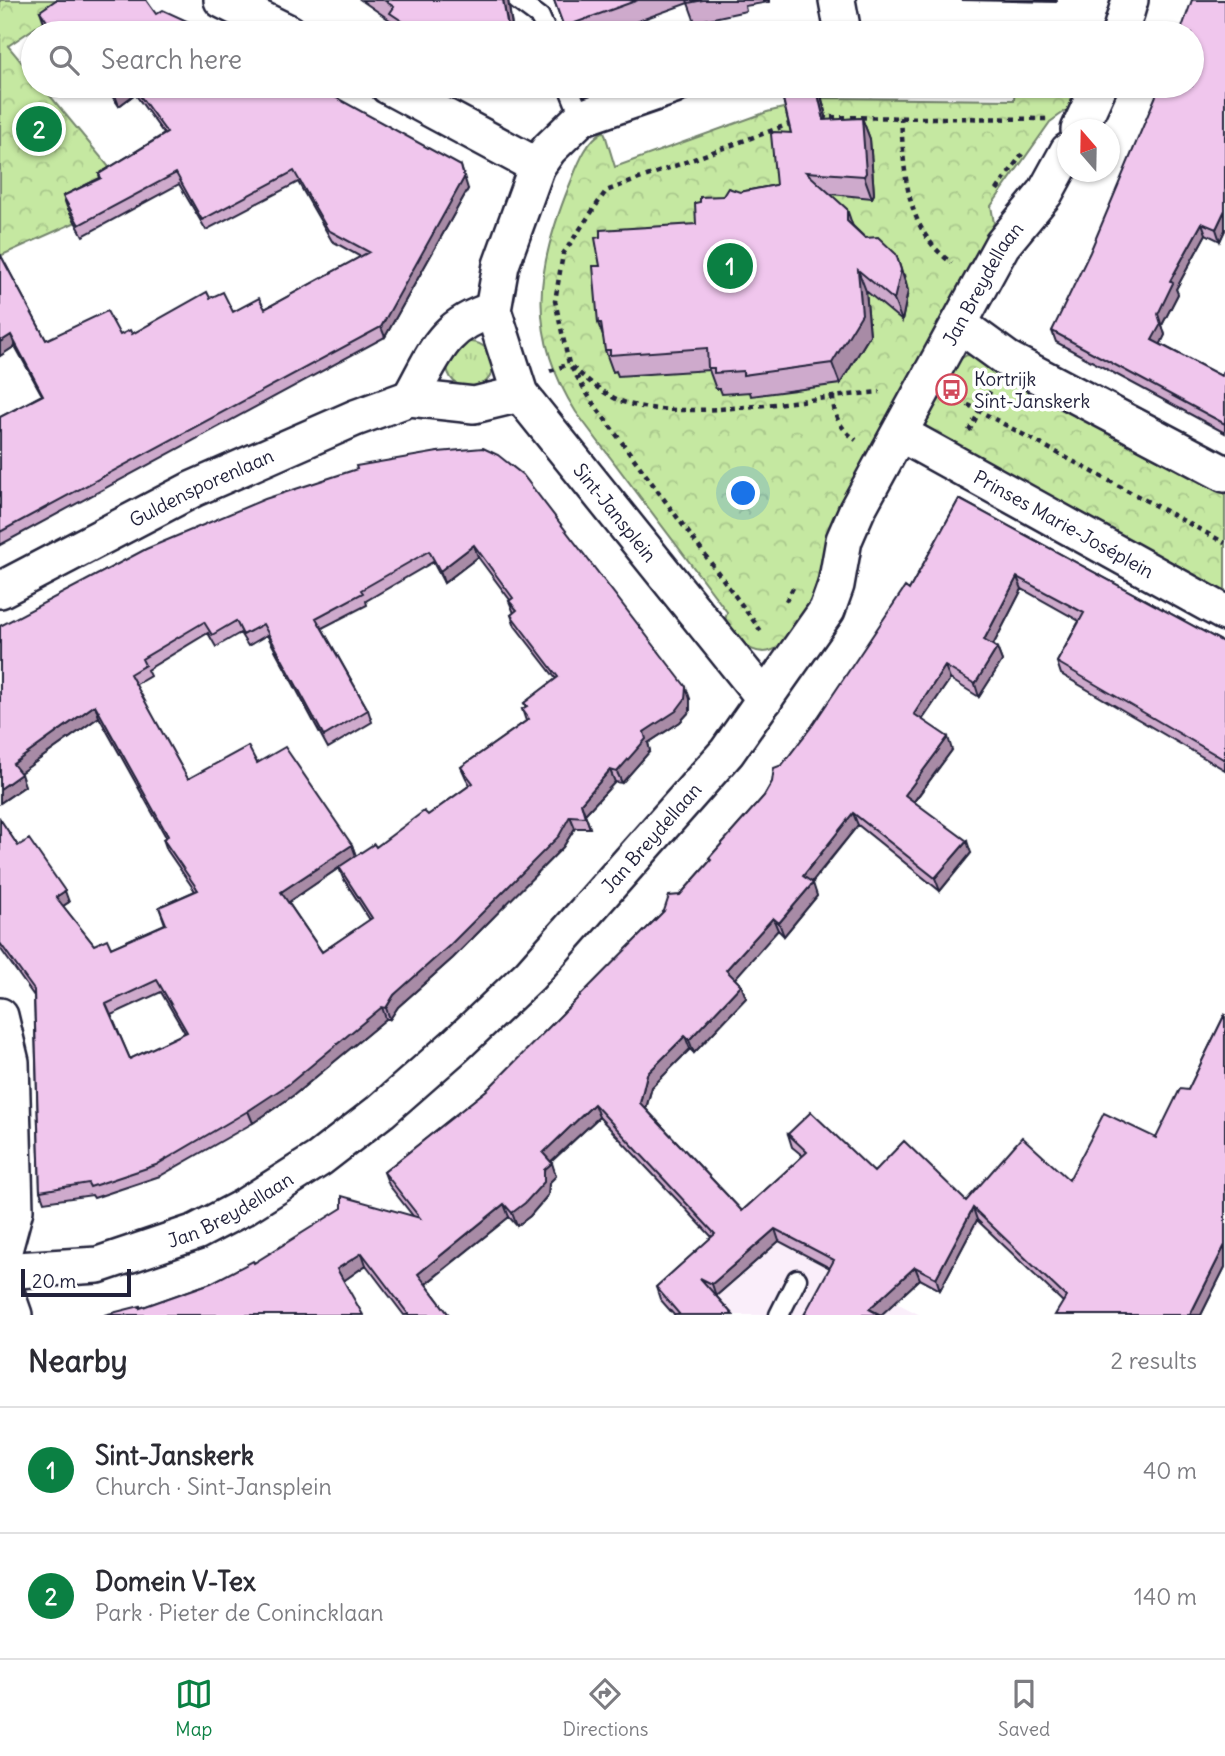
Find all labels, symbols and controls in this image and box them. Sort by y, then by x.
search box [21,21,1204,98]
icon: search [45,41,83,79]
text: Search here [101,43,242,76]
pin: 2 [16,103,62,155]
north arrow [1057,119,1120,182]
street label: Jan Breydellaan [937,217,1028,350]
pin: 1 [707,240,753,292]
place label: Kortrijk Sint-Janskerk [974,367,1091,413]
bus stop icon: Kortrijk Sint-Janskerk [934,373,968,407]
street label: Guldensporenlaan [125,443,277,532]
street label: Sint-Jansplein [568,458,662,567]
street label: Prinses Marie-Joséplein [970,465,1158,583]
your location [726,476,760,510]
street label: Jan Breydellaan [596,778,706,898]
street label: Jan Breydellaan [164,1167,297,1253]
scale bar [21,1266,131,1298]
text: 20 m [32,1269,76,1293]
text: Nearby [28,1342,128,1380]
text: 2 results [1111,1346,1197,1375]
text: Sint-Janskerk [95,1439,254,1472]
text: 1 [46,1456,56,1485]
text: 40 m [1143,1456,1197,1485]
text: Church · Sint-Jansplein [95,1472,332,1501]
text: Domein V-Tex [95,1565,256,1598]
text: 2 [45,1582,57,1611]
text: 140 m [1134,1582,1197,1611]
text: Park · Pieter de Conincklaan [95,1598,384,1627]
tab: Map [175,1675,213,1741]
tab: Directions [563,1675,648,1741]
tab: Saved [998,1675,1050,1741]

